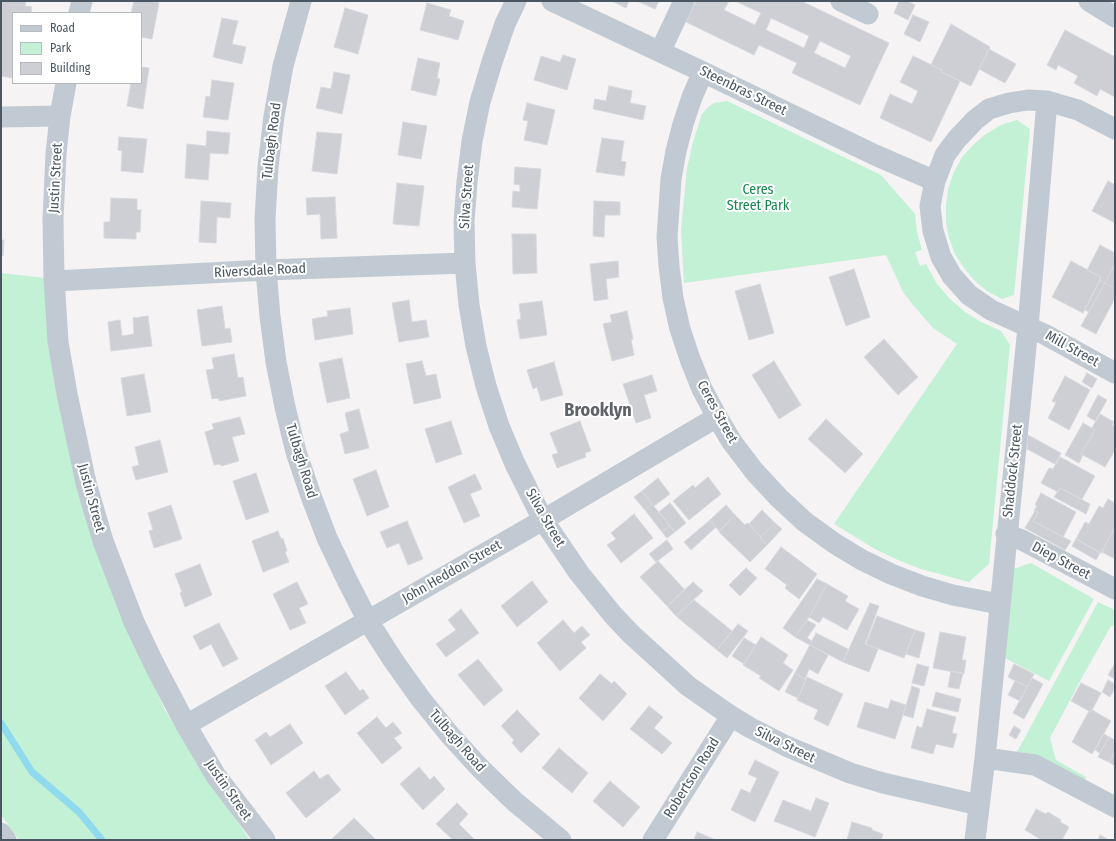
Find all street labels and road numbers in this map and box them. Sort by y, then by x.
street label: Steenbras Street [697,63,789,119]
street label: Tulbagh Road [259,102,285,180]
street label: Justin Street [46,142,66,214]
street label: Silva Street [456,164,478,230]
street label: Riversdale Road [214,260,306,282]
street label: Mill Street [1042,327,1102,371]
street label: Ceres Street [693,378,741,446]
street label: Tulbagh Road [282,422,320,500]
street label: Shaddock Street [1000,423,1026,519]
street label: Justin Street [74,462,108,534]
street label: Silva Street [522,486,568,550]
street label: John Heddon Street [399,537,505,607]
street label: Diep Street [1029,539,1093,583]
street label: Tulbagh Road [425,706,489,776]
street label: Silva Street [752,723,818,767]
street label: Robertson Road [661,735,723,821]
street label: Justin Street [201,756,255,824]

